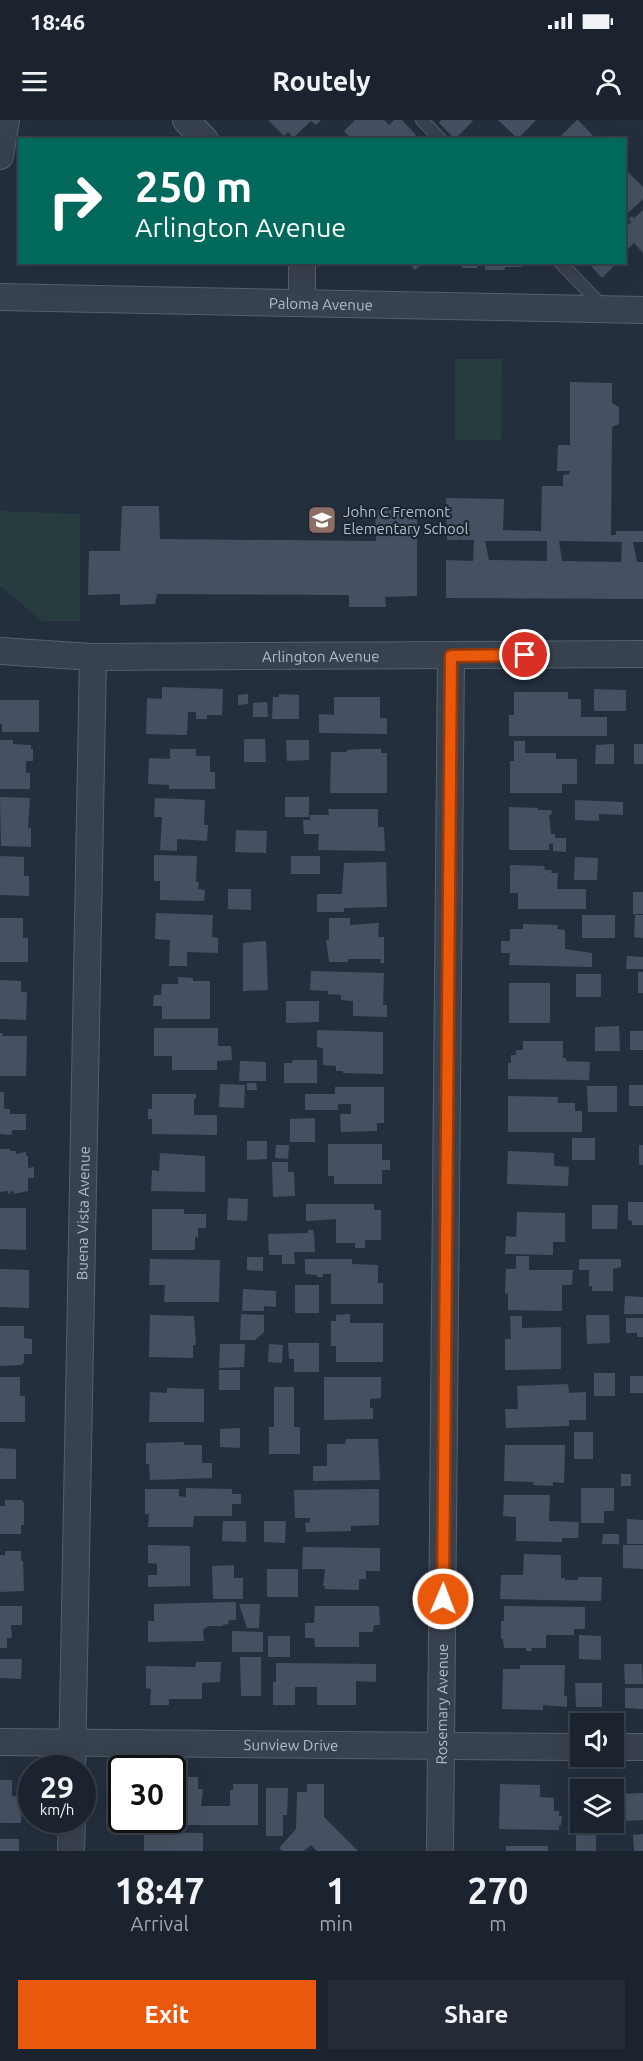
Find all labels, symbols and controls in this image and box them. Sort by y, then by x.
text: 18:46 [30,9,85,34]
icon: menu [18,65,51,98]
icon: person [592,65,625,98]
text: Routely [272,66,371,96]
icon: right [36,162,114,240]
text: 250 m [135,163,252,210]
text: Arlington Avenue [135,212,346,242]
street label: Paloma Avenue [269,294,373,313]
place label: John C Fremont Elementary School [343,503,469,537]
school or university icon: John C Fremont Elementary School [306,504,338,536]
pin [499,629,550,680]
icon: arrive [508,638,541,671]
street label: Arlington Avenue [262,647,380,665]
street label: Buena Vista Avenue [73,1146,92,1280]
position arrow [411,1567,475,1631]
street label: Rosemary Avenue [432,1644,450,1765]
map controls [570,1713,624,1833]
button: sound [570,1713,624,1767]
street label: Sunview Drive [244,1736,338,1753]
speed limit sign: 30 [108,1755,186,1833]
text: 29 [40,1770,74,1804]
button: layers [570,1779,624,1833]
text: km/h [40,1801,74,1818]
text: 18:47 [115,1870,205,1911]
text: 1 [326,1870,346,1911]
text: 270 [467,1870,528,1911]
text: Arrival [131,1912,189,1935]
text: min [319,1912,353,1935]
text: m [489,1912,507,1935]
button: Exit [18,1980,316,2049]
button: Share [328,1980,625,2049]

